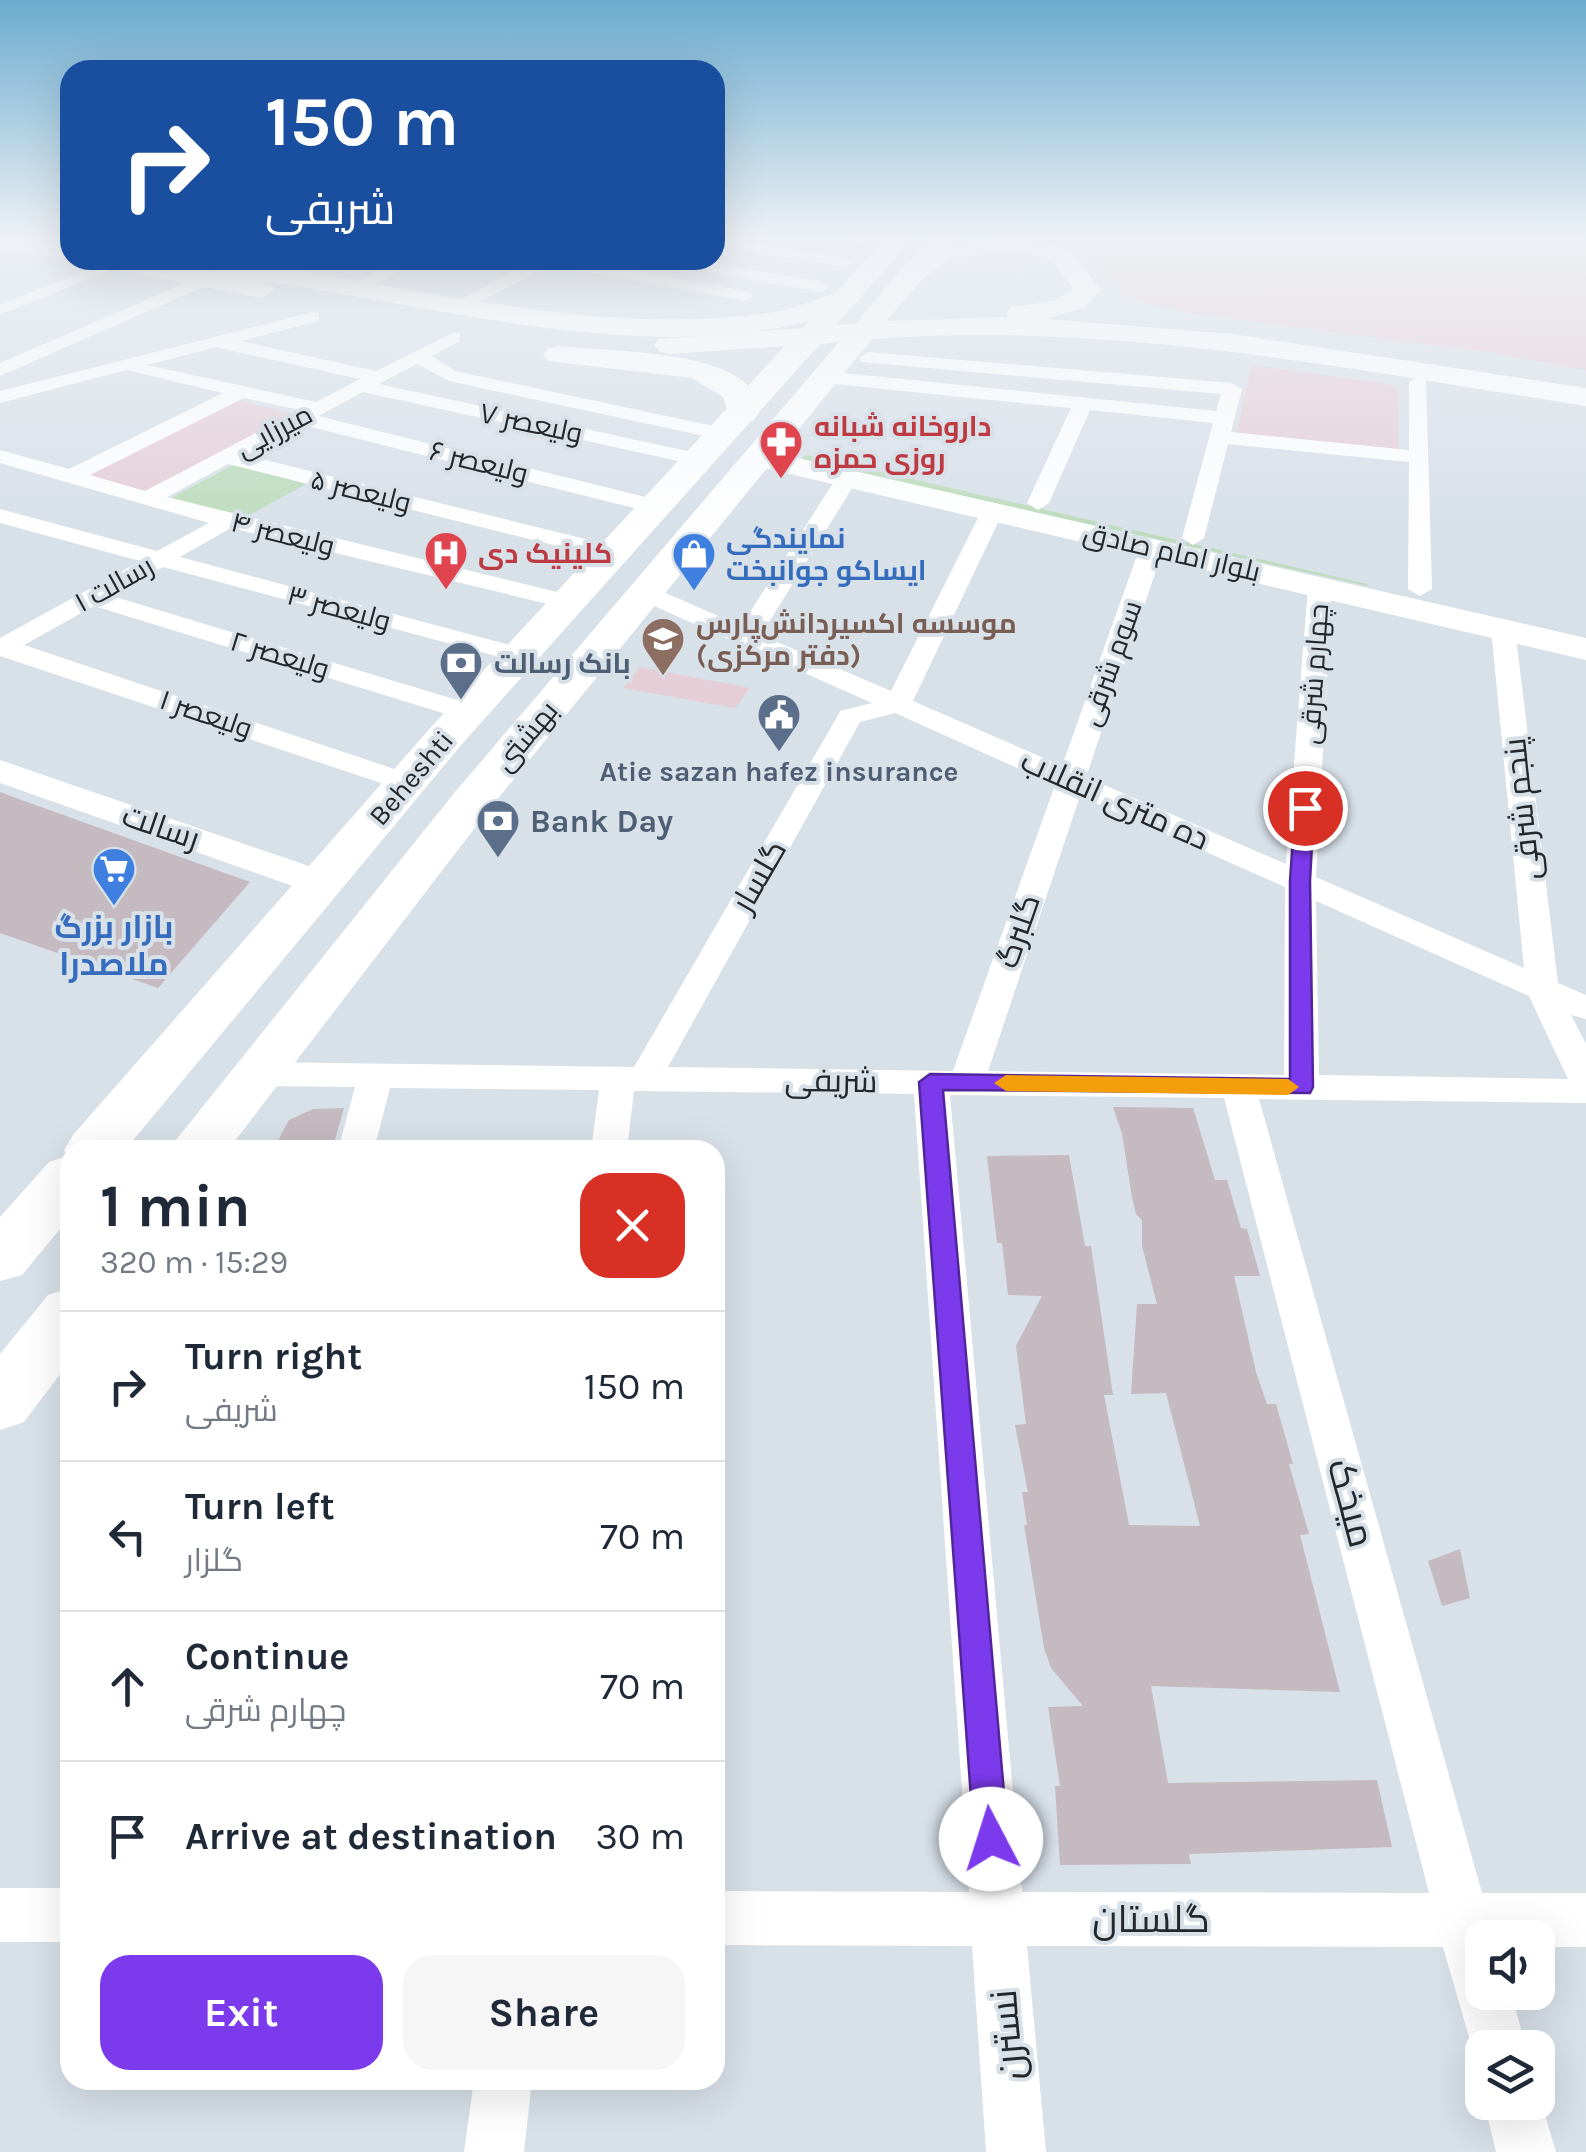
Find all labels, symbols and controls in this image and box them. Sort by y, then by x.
text: 150 m [265,81,459,163]
icon: right [100,100,230,230]
text: شریفی [265,183,396,235]
street label: ولیعصر ۷ [476,396,586,450]
street label: میرزایی [230,397,318,465]
place label: داروخانه شبانه روزی حمزه [814,410,991,475]
pharmacy icon: داروخانه شبانه روزی حمزه [758,419,804,480]
street label: ولیعصر ۶ [426,434,532,490]
street label: ولیعصر ۵ [307,463,415,519]
street label: ولیعصر ۴ [228,505,338,563]
street label: بلوار امام صادق [1080,516,1264,591]
place label: نمایندگی ایساکو جوانبخت [726,522,927,587]
hospital icon: کلینیک دی [423,530,469,591]
shop icon: نمایندگی ایساکو جوانبخت [671,531,717,592]
place label: کلینیک دی [478,537,612,570]
street label: رسالت ۱ [69,549,159,619]
street label: ولیعصر ۳ [284,578,394,638]
street label: سوم شرقی [1073,596,1152,731]
street label: چهارم شرقی [1293,602,1338,746]
place label: موسسه اکسیردانش‌پارس (دفتر مرکزی) [696,607,1017,672]
school or university icon: موسسه اکسیردانش‌پارس (دفتر مرکزی) [640,616,686,677]
street label: ولیعصر ۲ [227,624,333,686]
bank icon: بانک رسالت [438,640,484,701]
place label: بانک رسالت [494,647,631,680]
street label: ولیعصر ۱ [155,683,257,745]
public building icon: Atie sazan hafez insurance [756,692,802,753]
street label: بهشتى [487,694,565,778]
street label: Beheshti [362,724,460,832]
street label: پنجم شرقی [1496,735,1551,882]
street label: ده متری انقلاب [1015,742,1215,858]
place label: Atie sazan hafez insurance [600,755,958,788]
pin [1263,766,1348,851]
icon: arrive [1278,781,1333,836]
street label: رسالت [118,797,204,857]
bank icon: Bank Day [475,798,521,859]
place label: Bank Day [530,803,673,840]
street label: گلسار [723,833,794,920]
supermarket icon: بازار بزرگ ملاصدرا [91,846,137,907]
street label: گلبرگ [988,889,1048,973]
place label: بازار بزرگ ملاصدرا [54,909,174,983]
street label: شریفی [784,1062,878,1100]
text: 1 min [100,1171,251,1241]
button: close [580,1173,685,1278]
text: 320 m · 15:29 [100,1244,288,1281]
text: Turn right [185,1334,362,1379]
icon: right [100,1359,155,1414]
text: 150 m [584,1364,685,1409]
text: شریفی [185,1392,278,1429]
street label: میخک [1318,1454,1384,1552]
text: Turn left [185,1484,335,1529]
icon: left [100,1509,155,1564]
text: 70 m [600,1514,685,1559]
text: گلزار [185,1542,243,1579]
text: Continue [185,1634,349,1679]
icon: ahead [100,1659,155,1714]
text: 70 m [600,1664,685,1709]
text: چهارم شرقی [185,1692,346,1729]
position arrow [939,1787,1043,1891]
icon: arrive [100,1809,155,1864]
text: Arrive at destination [185,1814,557,1859]
text: 30 m [595,1814,685,1859]
street label: گلستان [1092,1897,1210,1942]
map controls [1465,1920,1555,2120]
button: sound [1465,1920,1555,2010]
button: Exit [100,1955,383,2070]
button: Share [403,1955,685,2070]
street label: نسترن [981,1988,1033,2082]
button: layers [1465,2030,1555,2120]

